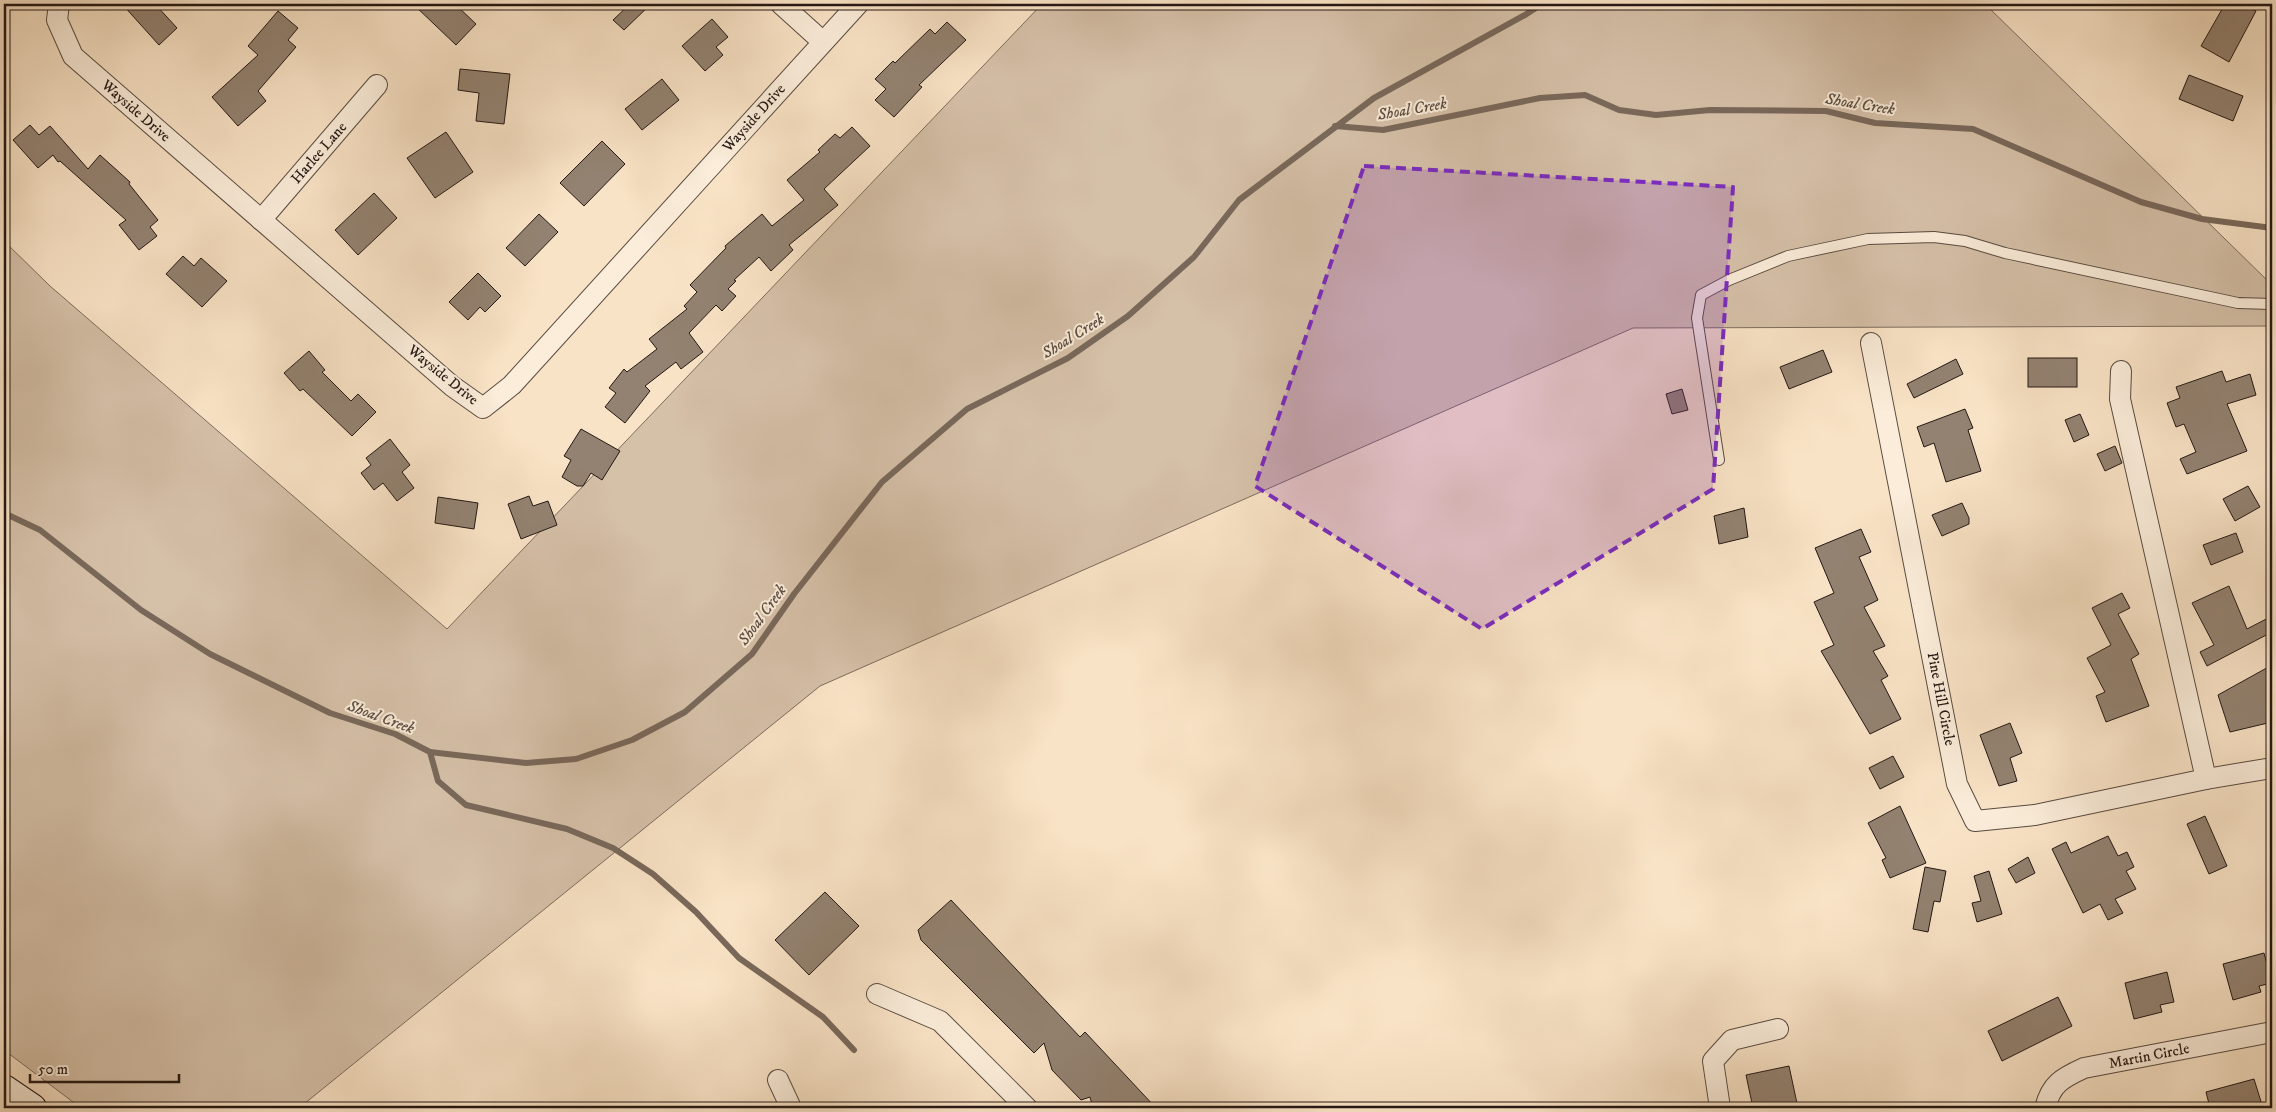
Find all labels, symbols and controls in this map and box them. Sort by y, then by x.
street label: Wayside Drive [97,75,174,146]
street label: Wayside Drive [718,80,790,157]
water label: Shoal Creek [1823,89,1896,119]
water label: Shoal Creek [1375,93,1448,125]
street label: Harlee Lane [287,118,351,188]
water label: Shoal Creek [1037,309,1108,364]
street label: Wayside Drive [403,340,482,409]
water label: Shoal Creek [733,581,791,650]
street label: Pine Hill Circle [1923,651,1959,747]
water label: Shoal Creek [344,695,418,738]
street label: Martin Circle [2107,1039,2191,1073]
scale bar [30,1052,179,1084]
text: 50 m [38,1060,68,1079]

